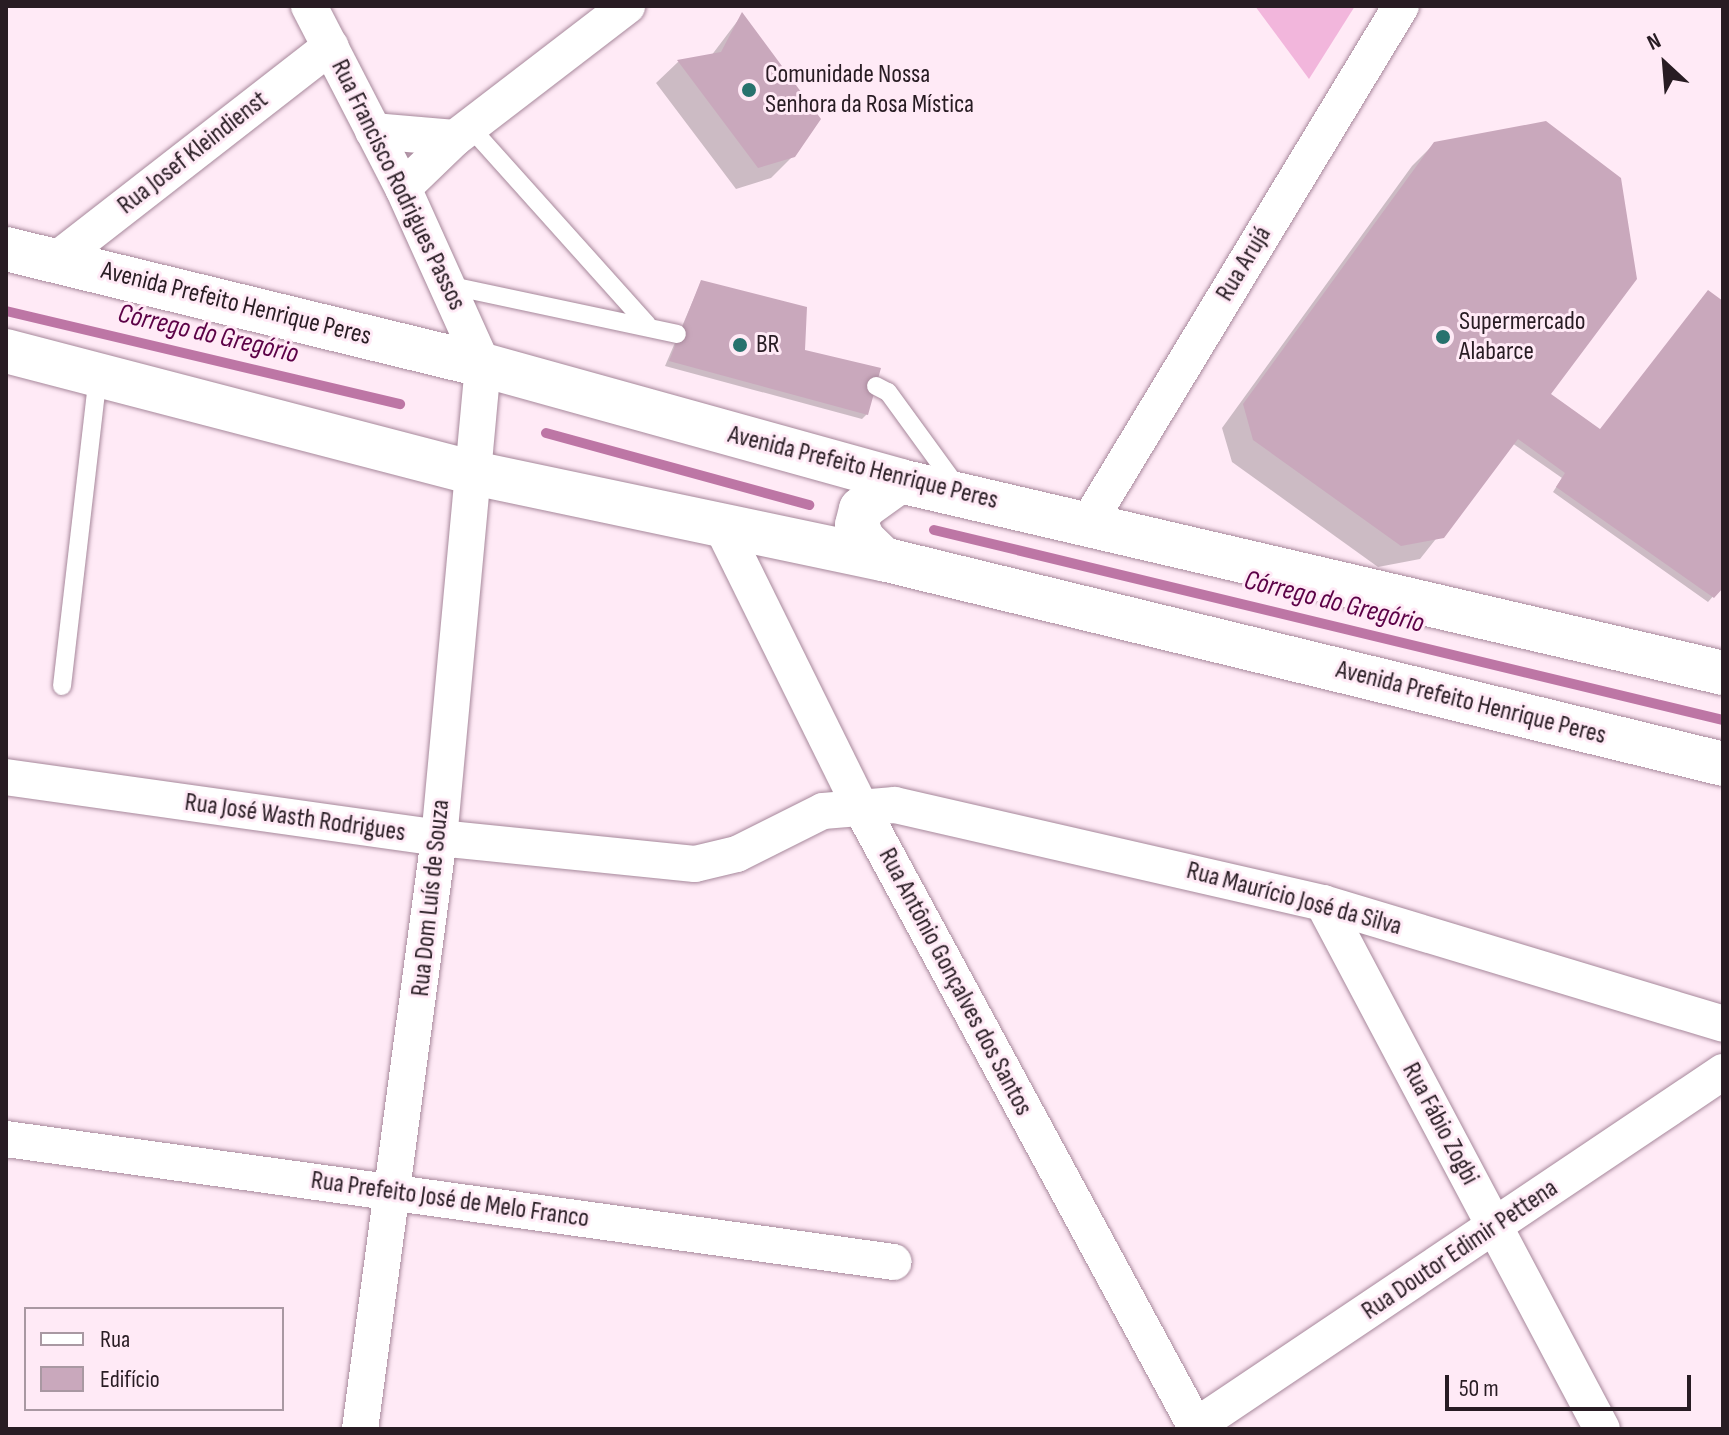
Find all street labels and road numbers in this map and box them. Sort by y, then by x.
street label: Rua Francisco Rodrigues Passos [324,55,472,315]
street label: Rua Josef Kleindienst [112,85,274,221]
street label: Rua Arujá [1210,221,1278,307]
street label: Avenida Prefeito Henrique Peres [98,255,374,353]
street label: Avenida Prefeito Henrique Peres [725,419,1001,517]
street label: Avenida Prefeito Henrique Peres [1333,654,1609,752]
street label: Rua José Wasth Rodrigues [183,787,407,849]
street label: Rua Dom Luís de Souza [405,798,457,998]
street label: Rua Antônio Gonçalves dos Santos [871,843,1039,1121]
street label: Rua Maurício José da Silva [1183,855,1405,943]
street label: Rua Fábio Zogbi [1395,1058,1485,1190]
street label: Rua Prefeito José de Melo Franco [309,1165,591,1235]
street label: Rua Doutor Edimir Pettena [1356,1173,1564,1327]

